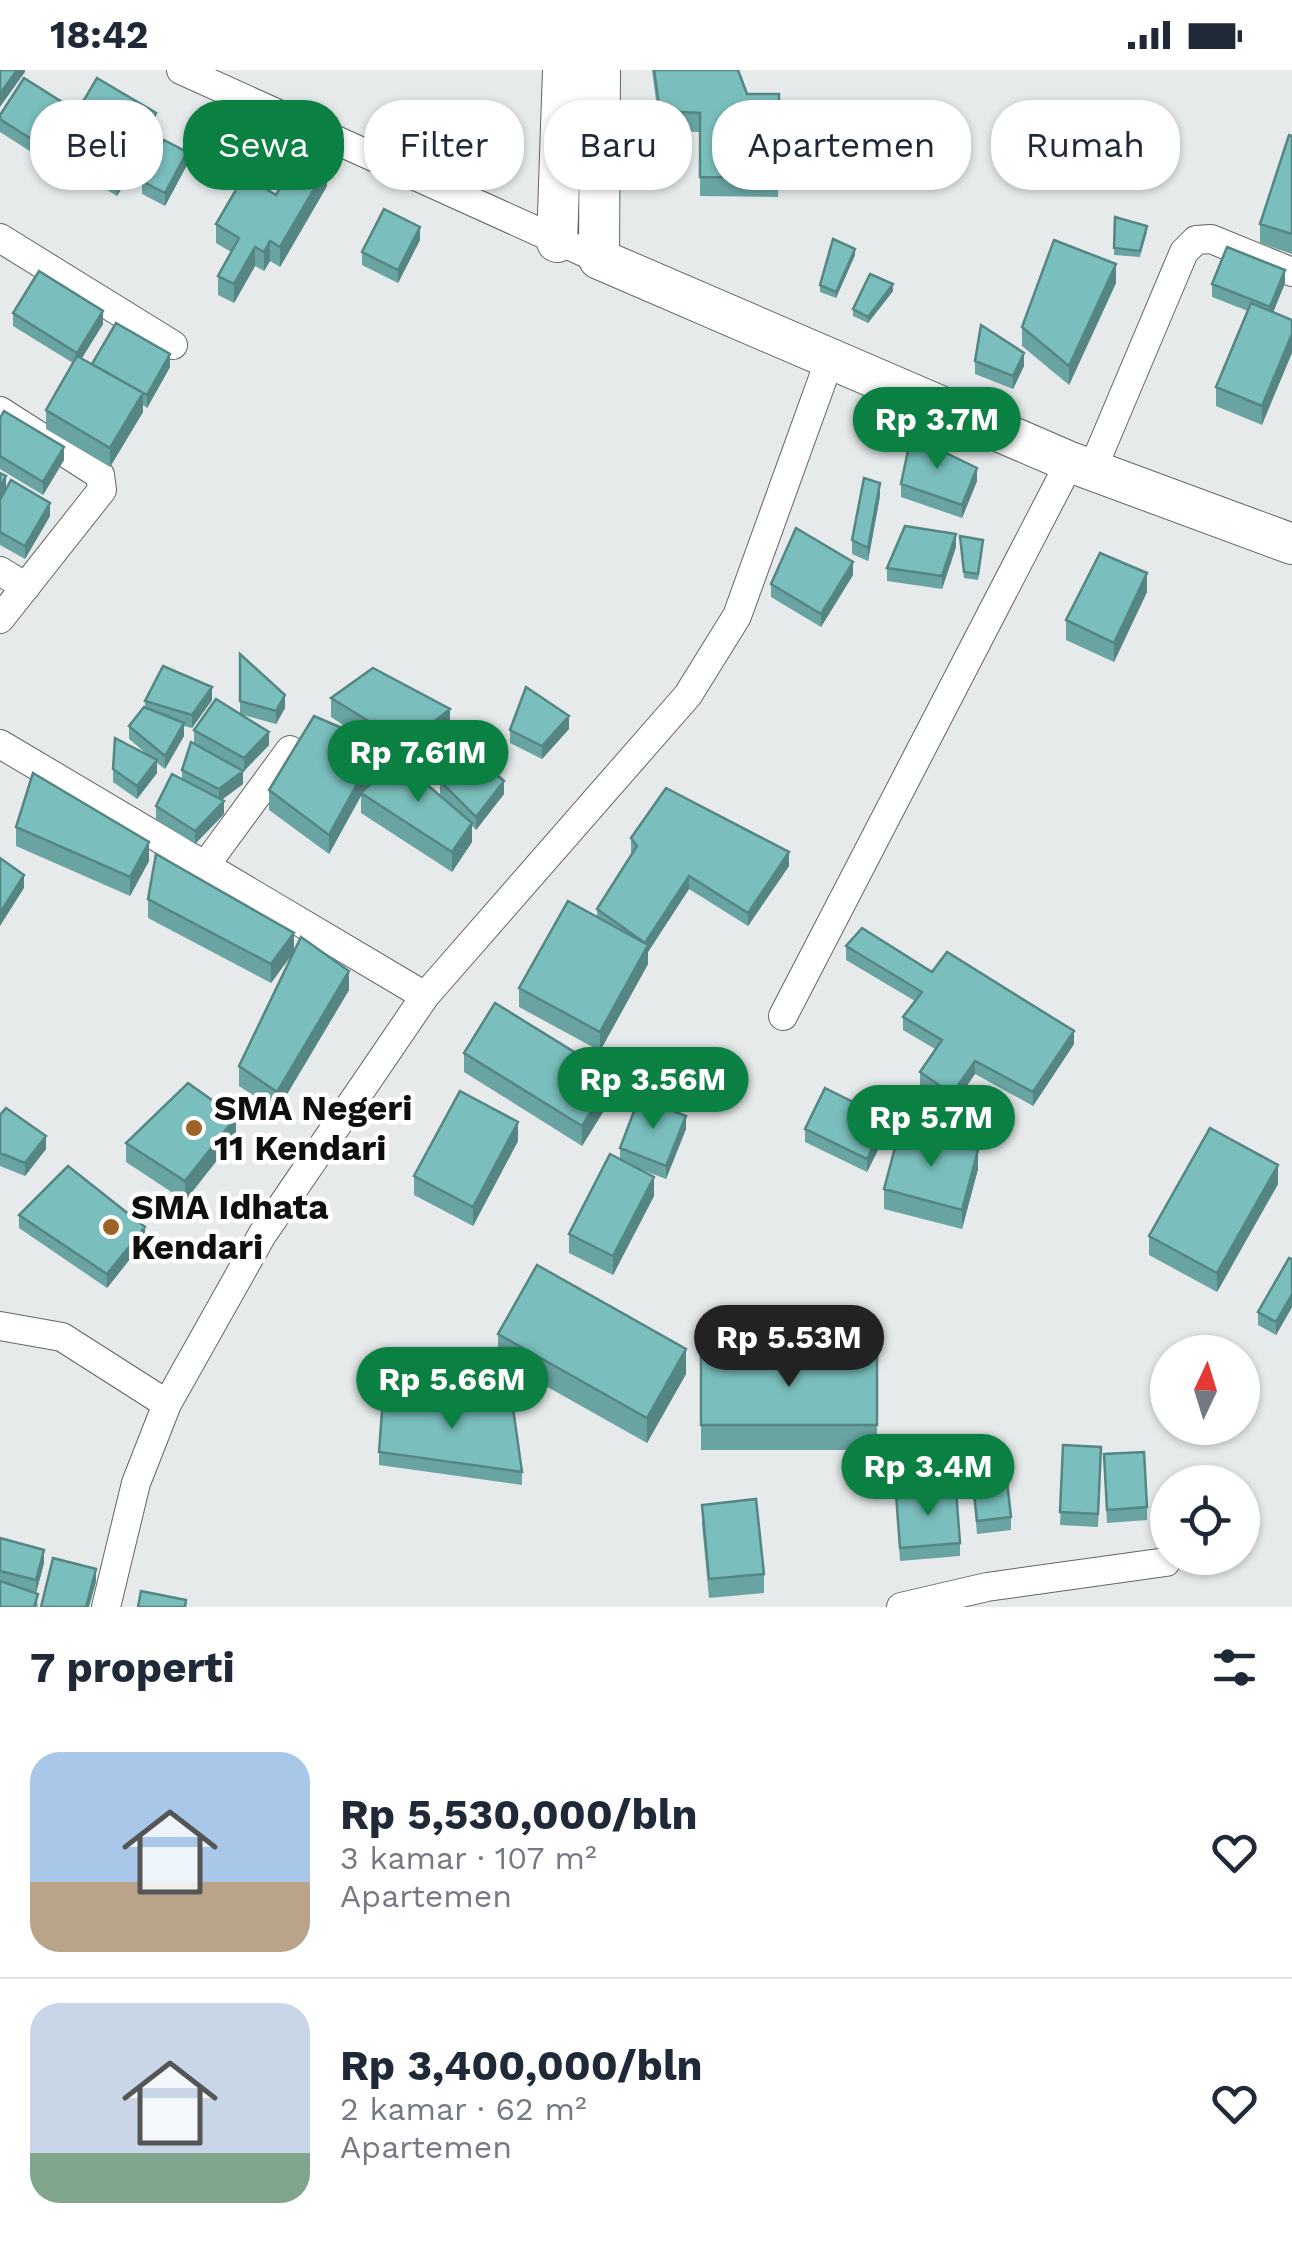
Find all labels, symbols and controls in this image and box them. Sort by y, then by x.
text: 18:42 [50,13,148,57]
chip: Beli [30,100,163,190]
chip: Sewa [183,100,344,190]
chip: Filter [364,100,524,190]
chip: Baru [544,100,692,190]
chip: Apartemen [712,100,971,190]
chip: Rumah [991,100,1180,190]
pin: Rp 3.7M [845,387,1029,472]
text: Rp 3.7M [875,400,999,438]
pin: Rp 7.61M [315,720,521,805]
text: Rp 7.61M [349,733,487,771]
pin: Rp 3.56M [550,1047,756,1132]
text: Rp 3.56M [580,1060,726,1098]
pin: Rp 5.7M [839,1085,1023,1170]
place label: SMA Negeri 11 Kendari [214,1087,413,1169]
text: Rp 5.7M [869,1098,993,1136]
marker: SMA Negeri 11 Kendari [183,1117,205,1139]
place label: SMA Idhata Kendari [131,1186,329,1268]
marker: SMA Idhata Kendari [100,1216,122,1238]
pin: Rp 5.53M [686,1305,892,1390]
text: Rp 5.53M [716,1318,862,1356]
north arrow [1150,1335,1260,1445]
map controls [1150,1335,1260,1575]
pin: Rp 5.66M [349,1347,555,1432]
text: Rp 5.66M [378,1360,526,1398]
pin: Rp 3.4M [836,1434,1020,1519]
text: Rp 3.4M [863,1447,993,1485]
button: locate [1150,1465,1260,1575]
icon: filters [1207,1640,1262,1695]
text: 7 properti [30,1643,235,1692]
text: Rp 5,530,000/bln [340,1790,698,1839]
icon: home [110,1792,230,1912]
icon: heart [1207,1825,1262,1880]
text: 3 kamar · 107 m² [340,1839,597,1877]
text: Apartemen [340,1877,512,1915]
text: Rp 3,400,000/bln [340,2041,703,2090]
icon: home [110,2043,230,2163]
icon: heart [1207,2076,1262,2131]
text: 2 kamar · 62 m² [340,2090,587,2128]
text: Apartemen [340,2128,512,2166]

